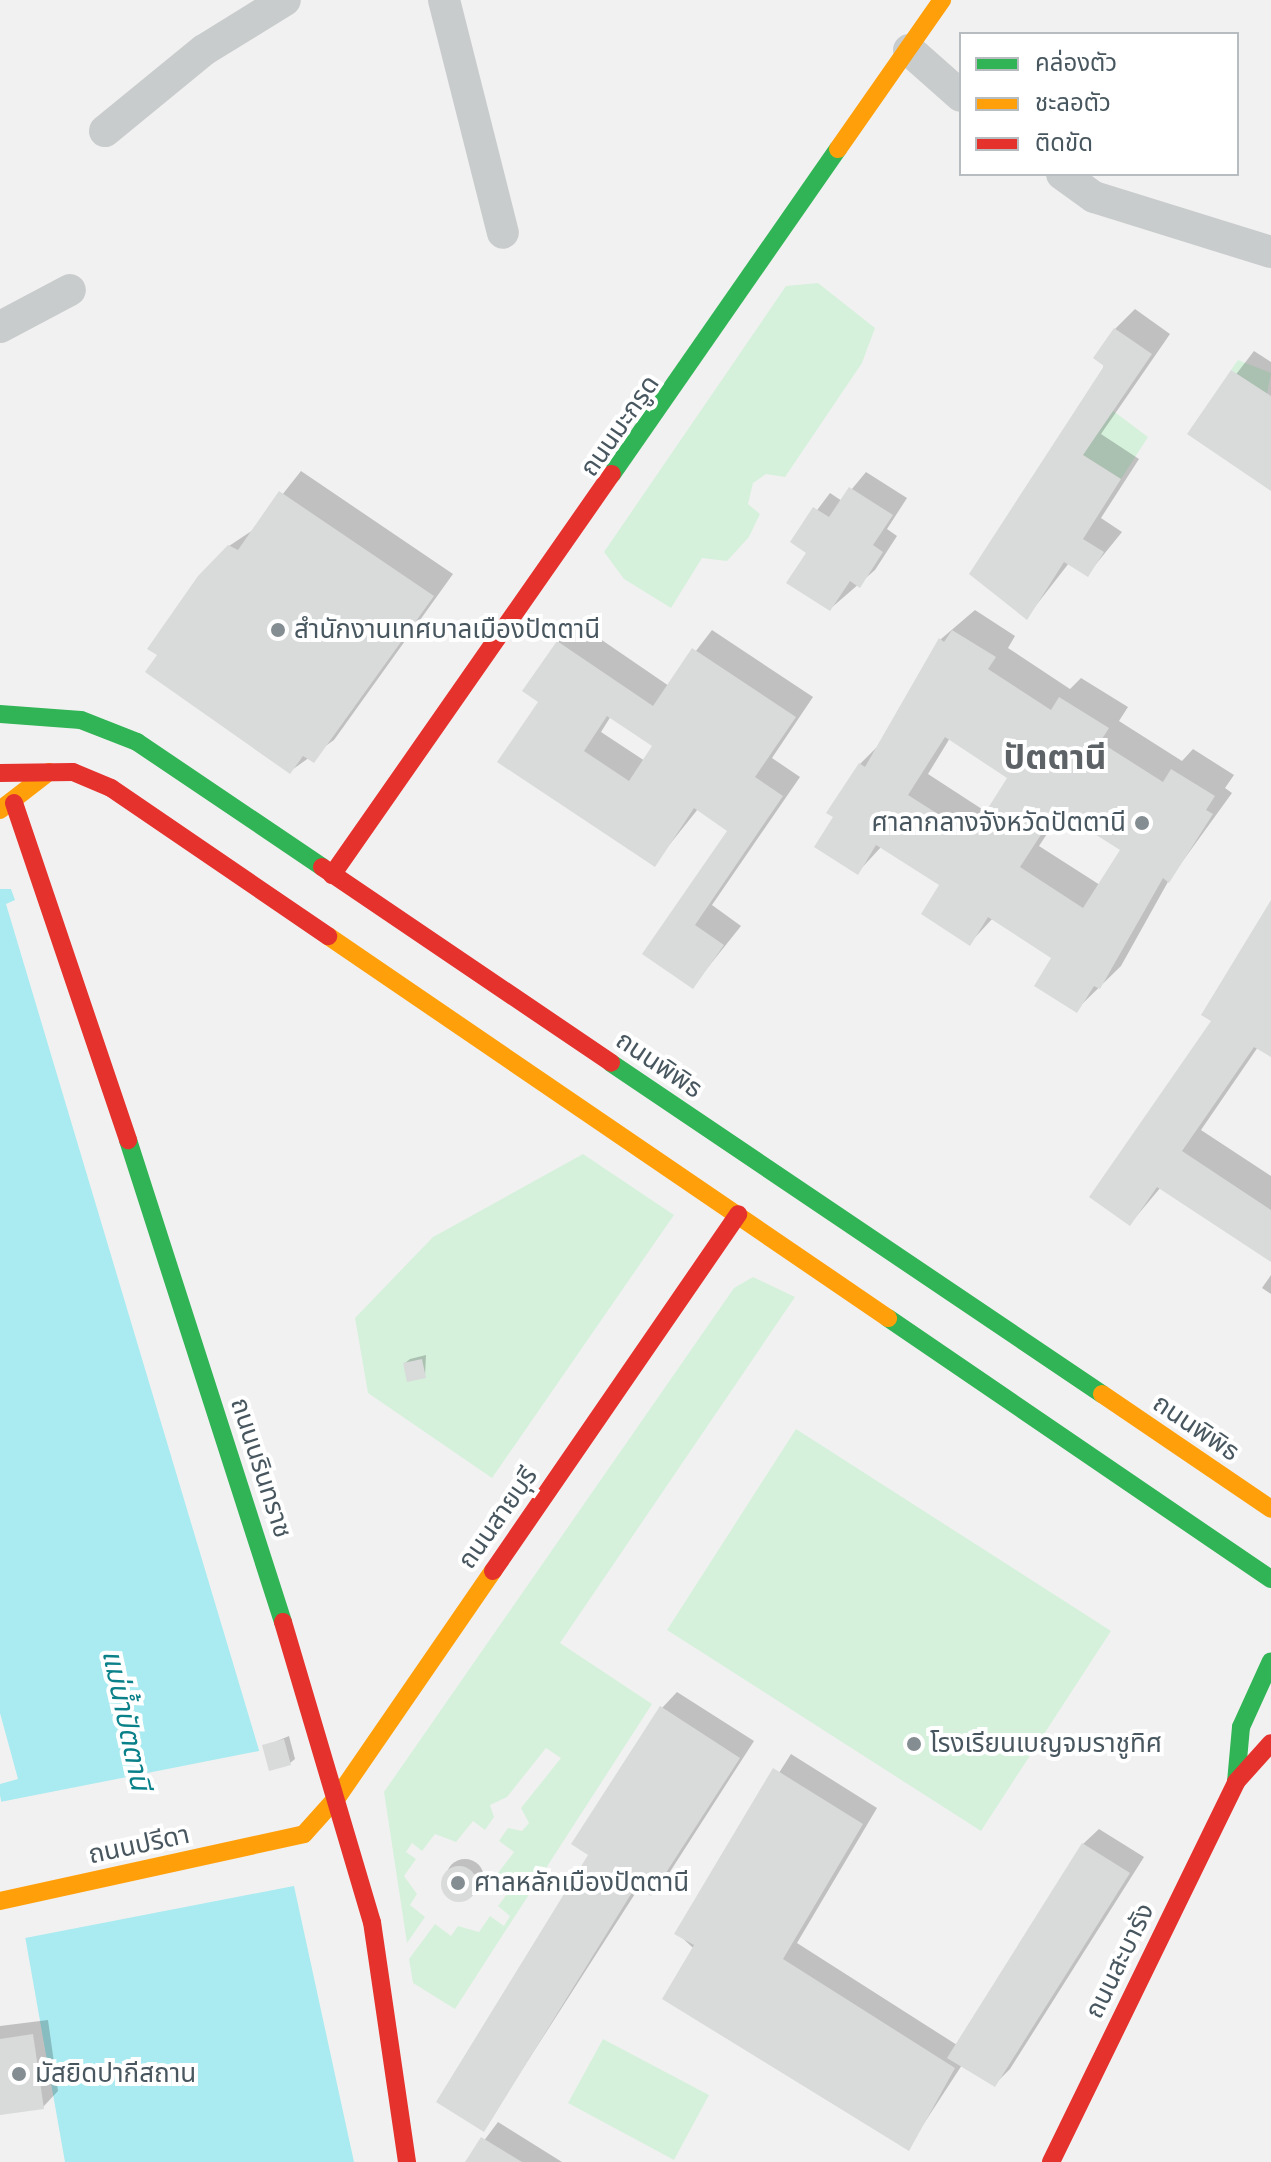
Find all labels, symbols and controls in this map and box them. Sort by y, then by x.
legend [959,32,1239,176]
text: คล่องตัว [1035,47,1117,79]
text: ชะลอตัว [1035,87,1111,119]
text: ติดขัด [1035,127,1093,159]
street label: ถนนมะกรูด [574,369,666,483]
place label: สำนักงานเทศบาลเมืองปัตตานี [294,614,600,646]
marker: สำนักงานเทศบาลเมืองปัตตานี [269,621,287,639]
district label: ปัตตานี [1004,739,1106,779]
place label: ศาลากลางจังหวัดปัตตานี [872,807,1126,839]
marker: ศาลากลางจังหวัดปัตตานี [1133,814,1151,832]
street label: ถนนพิพิธ [610,1025,708,1105]
street label: ถนนพิพิธ [1147,1388,1245,1468]
street label: ถนนนรินทราช [224,1394,298,1542]
street label: ถนนสายบุรี [452,1461,544,1575]
water label: แม่น้ำปัตตานี [95,1647,157,1793]
place label: โรงเรียนเบญจมราชูทิศ [930,1728,1162,1760]
marker: โรงเรียนเบญจมราชูทิศ [905,1735,923,1753]
street label: ถนนปรีดา [86,1819,192,1871]
place label: ศาลหลักเมืองปัตตานี [474,1867,689,1899]
marker: ศาลหลักเมืองปัตตานี [449,1874,467,1892]
street label: ถนนสะบารัง [1079,1898,1161,2024]
place label: มัสยิดปากีสถาน [35,2058,196,2090]
marker: มัสยิดปากีสถาน [10,2065,28,2083]

